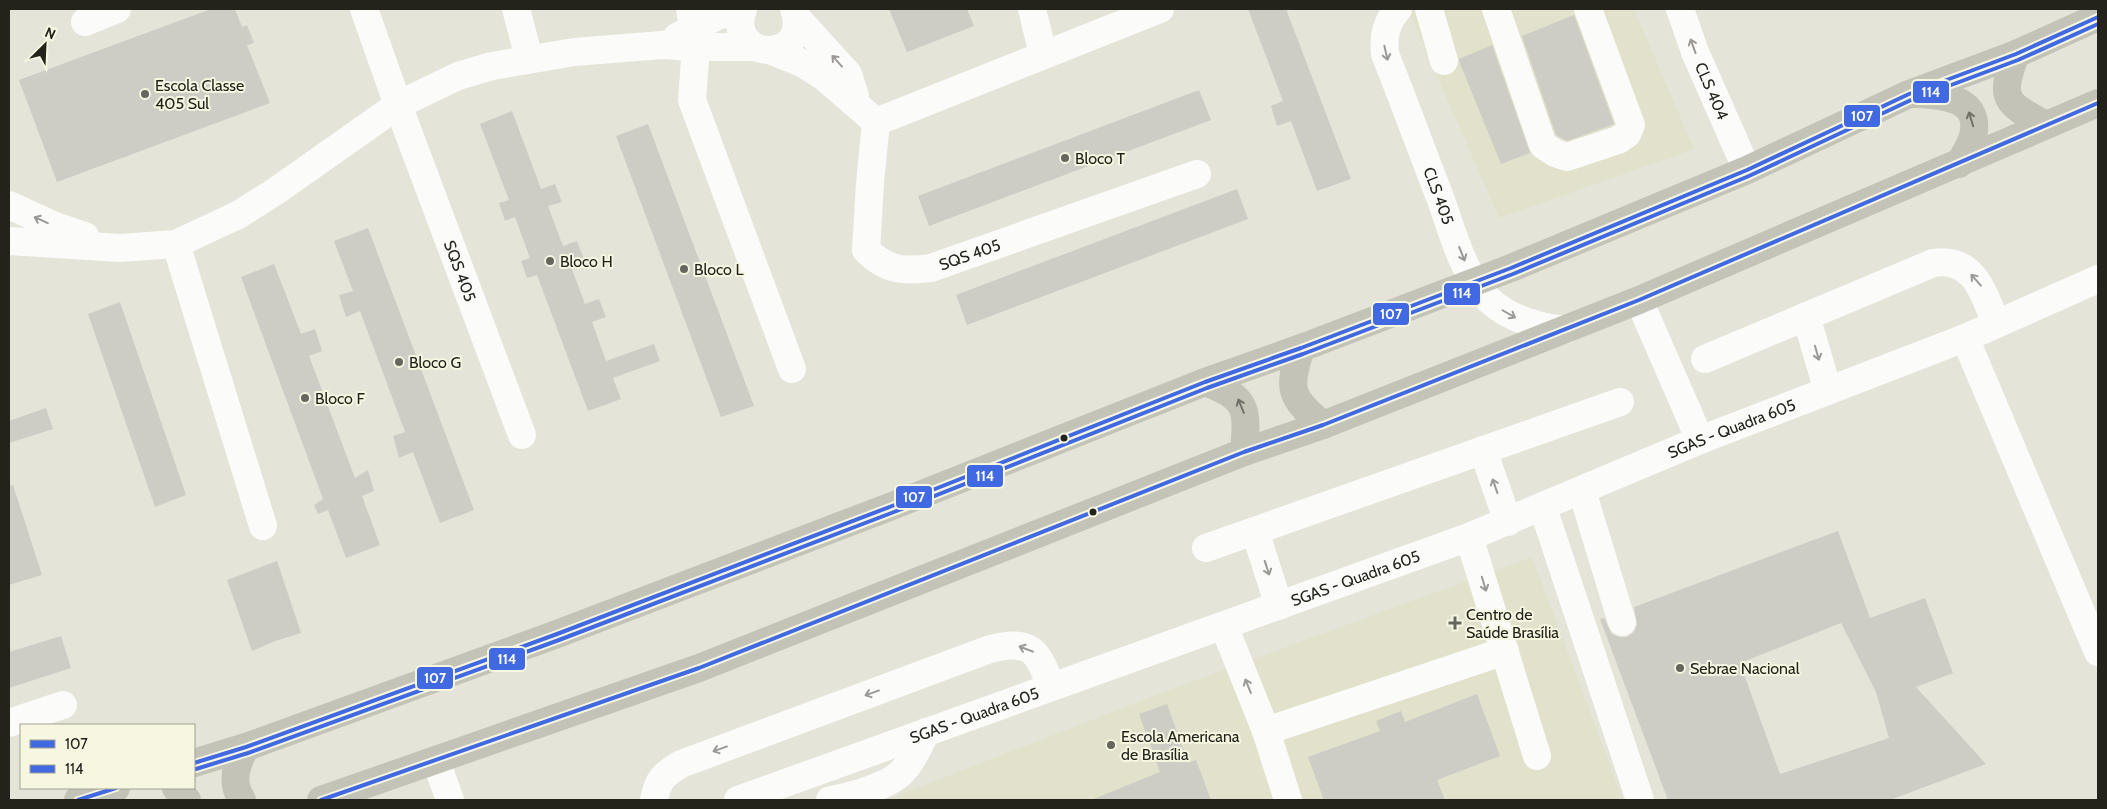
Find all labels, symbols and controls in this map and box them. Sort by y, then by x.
north arrow [20,20,70,70]
text: N [42,23,58,43]
one-way arrow [1688,38,1697,54]
one-way arrow [1382,45,1391,61]
one-way arrow [831,55,843,68]
street label: CLS 404 [1691,60,1733,123]
place label: Escola Classe 405 Sul [155,76,244,113]
line badge: 114 [1912,80,1950,104]
text: 114 [1921,83,1941,101]
marker: Escola Classe 405 Sul [139,88,151,100]
line badge: 107 [1843,104,1881,128]
text: 107 [1851,107,1874,125]
one-way arrow [1966,112,1976,128]
place label: Bloco T [1075,149,1126,168]
marker: Bloco T [1059,152,1071,164]
street label: CLS 405 [1419,164,1458,227]
one-way arrow [34,215,49,224]
street label: SQS 405 [937,235,1003,274]
street label: SQS 405 [440,238,480,304]
one-way arrow [1458,246,1467,261]
place label: Bloco H [560,252,613,271]
marker: Bloco H [544,255,556,267]
place label: Bloco L [694,260,744,279]
marker: Bloco L [678,263,690,275]
one-way arrow [1970,274,1982,287]
line badge: 114 [1443,282,1481,306]
text: 114 [1452,284,1472,302]
line badge: 107 [1372,302,1410,326]
text: 107 [1380,305,1403,323]
one-way arrow [1502,309,1516,319]
one-way arrow [1813,345,1823,361]
place label: Bloco G [409,353,461,372]
marker: Bloco G [393,356,405,368]
place label: Bloco F [315,389,366,408]
marker: Bloco F [299,392,311,404]
street label: SGAS - Quadra 605 [1665,395,1798,462]
one-way arrow [1236,399,1245,415]
unlabelled marker [1059,433,1069,443]
line badge: 114 [966,464,1004,488]
text: 114 [975,467,995,485]
one-way arrow [1490,479,1499,494]
line badge: 107 [895,485,933,509]
text: 107 [903,488,926,506]
unlabelled marker [1088,507,1098,517]
street label: SGAS - Quadra 605 [1288,546,1423,610]
one-way arrow [1263,560,1272,576]
one-way arrow [1480,575,1489,591]
place label: Centro de Saúde Brasília [1466,605,1559,642]
marker: Centro de Saúde Brasília [1448,616,1462,630]
one-way arrow [1019,644,1034,653]
line badge: 114 [488,647,526,671]
text: 114 [497,650,517,668]
place label: Sebrae Nacional [1690,659,1800,678]
marker: Sebrae Nacional [1674,662,1686,674]
line badge: 107 [416,666,454,690]
text: 107 [424,669,447,687]
one-way arrow [1243,679,1252,694]
street label: SGAS - Quadra 605 [907,684,1041,747]
one-way arrow [865,689,881,698]
legend [20,724,195,789]
place label: Escola Americana de Brasília [1121,727,1240,764]
text: 107 [65,735,88,753]
marker: Escola Americana de Brasília [1105,739,1117,751]
one-way arrow [713,745,728,754]
text: 114 [65,760,84,778]

